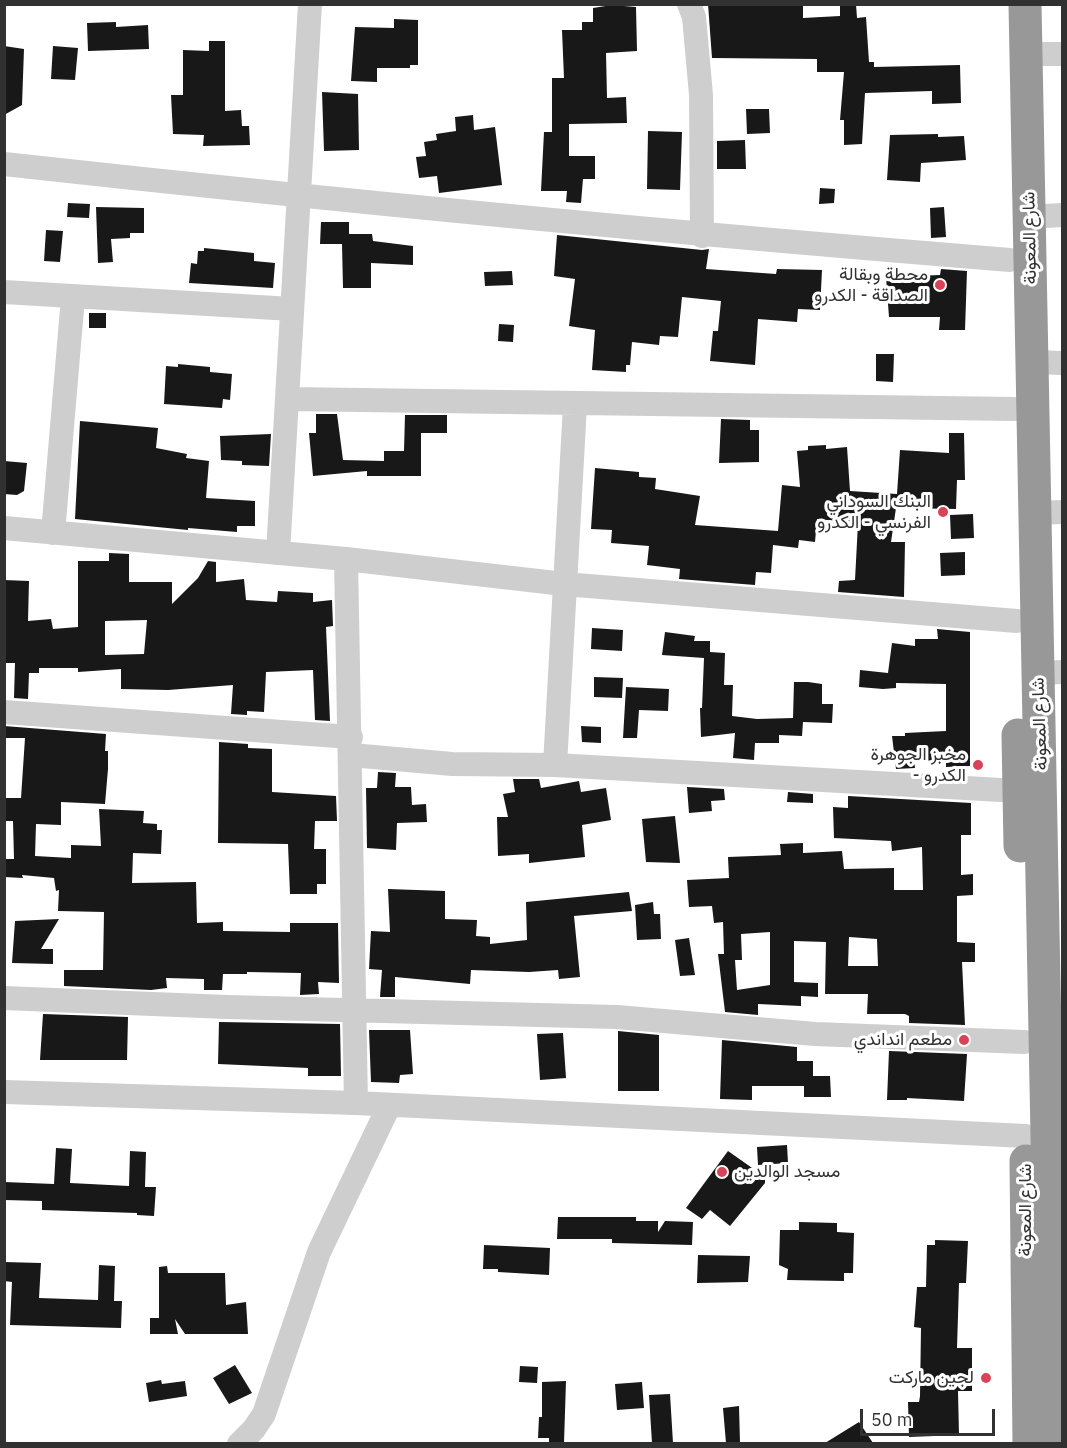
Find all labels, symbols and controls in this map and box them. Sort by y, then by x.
street label: شارع المعونة [1018,191,1042,285]
place label: محطة وبقالة الصداقة - الكدرو [814,264,928,306]
marker: محطة وبقالة الصداقة - الكدرو [933,278,947,292]
place label: البنك السوداني الفرنسي - الكدرو [817,491,931,534]
marker: البنك السوداني الفرنسي - الكدرو [936,505,950,519]
street label: شارع المعونة [1028,677,1052,771]
place label: مخبز الجوهرة - الكدرو [871,744,966,786]
marker: مخبز الجوهرة - الكدرو [971,758,985,772]
place label: مطعم انداندي [854,1029,952,1051]
marker: مطعم انداندي [957,1033,971,1047]
place label: مسجد الوالدين [734,1161,840,1183]
street label: شارع المعونة [1015,1164,1037,1256]
marker: مسجد الوالدين [715,1165,729,1179]
place label: لجين ماركت [889,1367,974,1389]
marker: لجين ماركت [979,1371,993,1385]
scale bar [863,1397,998,1435]
text: 50 m [871,1408,913,1431]

